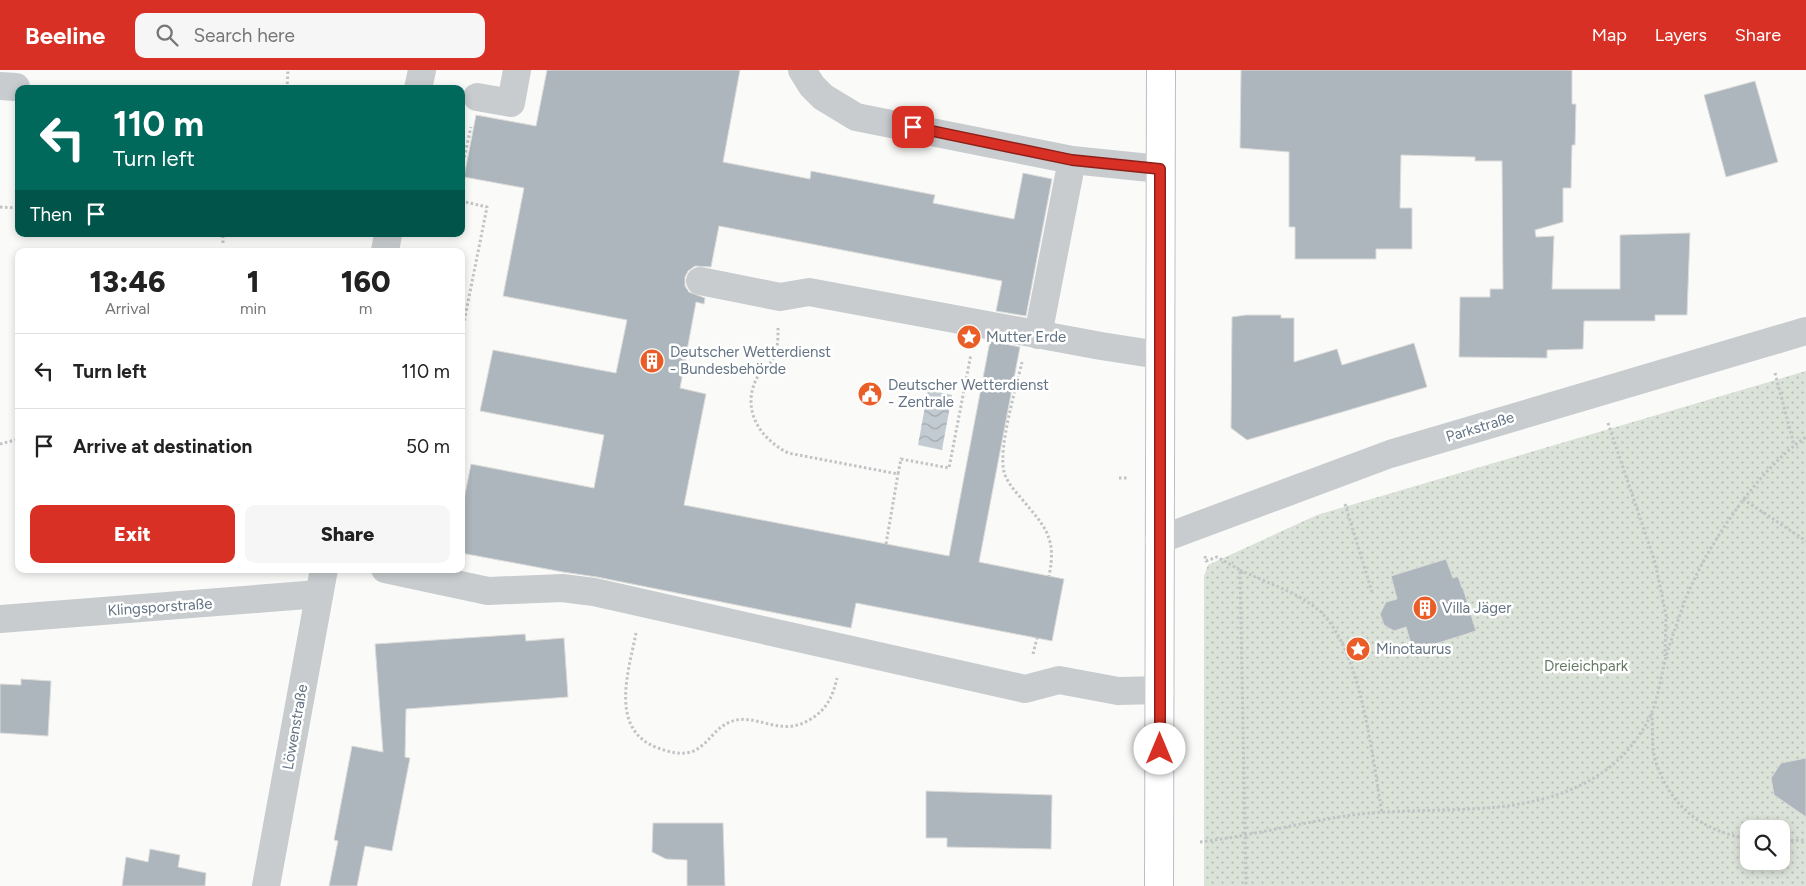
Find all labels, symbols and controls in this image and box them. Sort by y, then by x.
search box [135,13,485,58]
text: Beeline [25,21,105,50]
icon: search [153,21,181,49]
text: Search here [193,24,295,47]
text: Map [1592,24,1627,46]
text: Layers [1655,24,1707,46]
text: Share [1735,24,1781,46]
text: 110 m [113,103,204,145]
icon: left [30,105,95,170]
pin [892,106,934,148]
icon: arrive [899,113,927,141]
text: Turn left [113,145,195,172]
icon: arrive [82,200,110,228]
text: Then [30,203,72,226]
text: 13:46 [89,263,166,300]
text: 1 [247,263,259,300]
text: 160 [341,263,391,300]
text: Arrival [105,299,150,318]
text: min [240,299,266,318]
text: m [359,299,372,318]
place icon: Mutter Erde [956,324,982,350]
place label: Mutter Erde [986,328,1066,346]
place label: Deutscher Wetterdienst - Bundesbehörde [670,343,831,378]
building icon: Deutscher Wetterdienst - Bundesbehörde [639,348,665,374]
icon: left [30,357,58,385]
text: Turn left [73,360,147,383]
text: 110 m [401,360,450,383]
place label: Deutscher Wetterdienst - Zentrale [888,376,1049,411]
public building icon: Deutscher Wetterdienst - Zentrale [857,381,883,407]
street label: Parkstraße [1444,408,1516,446]
icon: arrive [30,432,58,460]
text: Arrive at destination [73,435,252,458]
text: 50 m [406,435,450,458]
button: Exit [30,505,235,563]
button: Share [245,505,450,563]
street label: Klingsporstraße [107,594,213,620]
building icon: Villa Jäger [1412,595,1438,621]
place label: Villa Jäger [1442,599,1511,617]
place icon: Minotaurus [1345,636,1371,662]
place label: Minotaurus [1376,640,1451,658]
park label: Dreieichpark [1544,657,1629,675]
street label: Löwenstraße [279,683,311,771]
position arrow [1133,722,1185,774]
map controls [1740,820,1790,870]
button: search [1740,820,1790,870]

